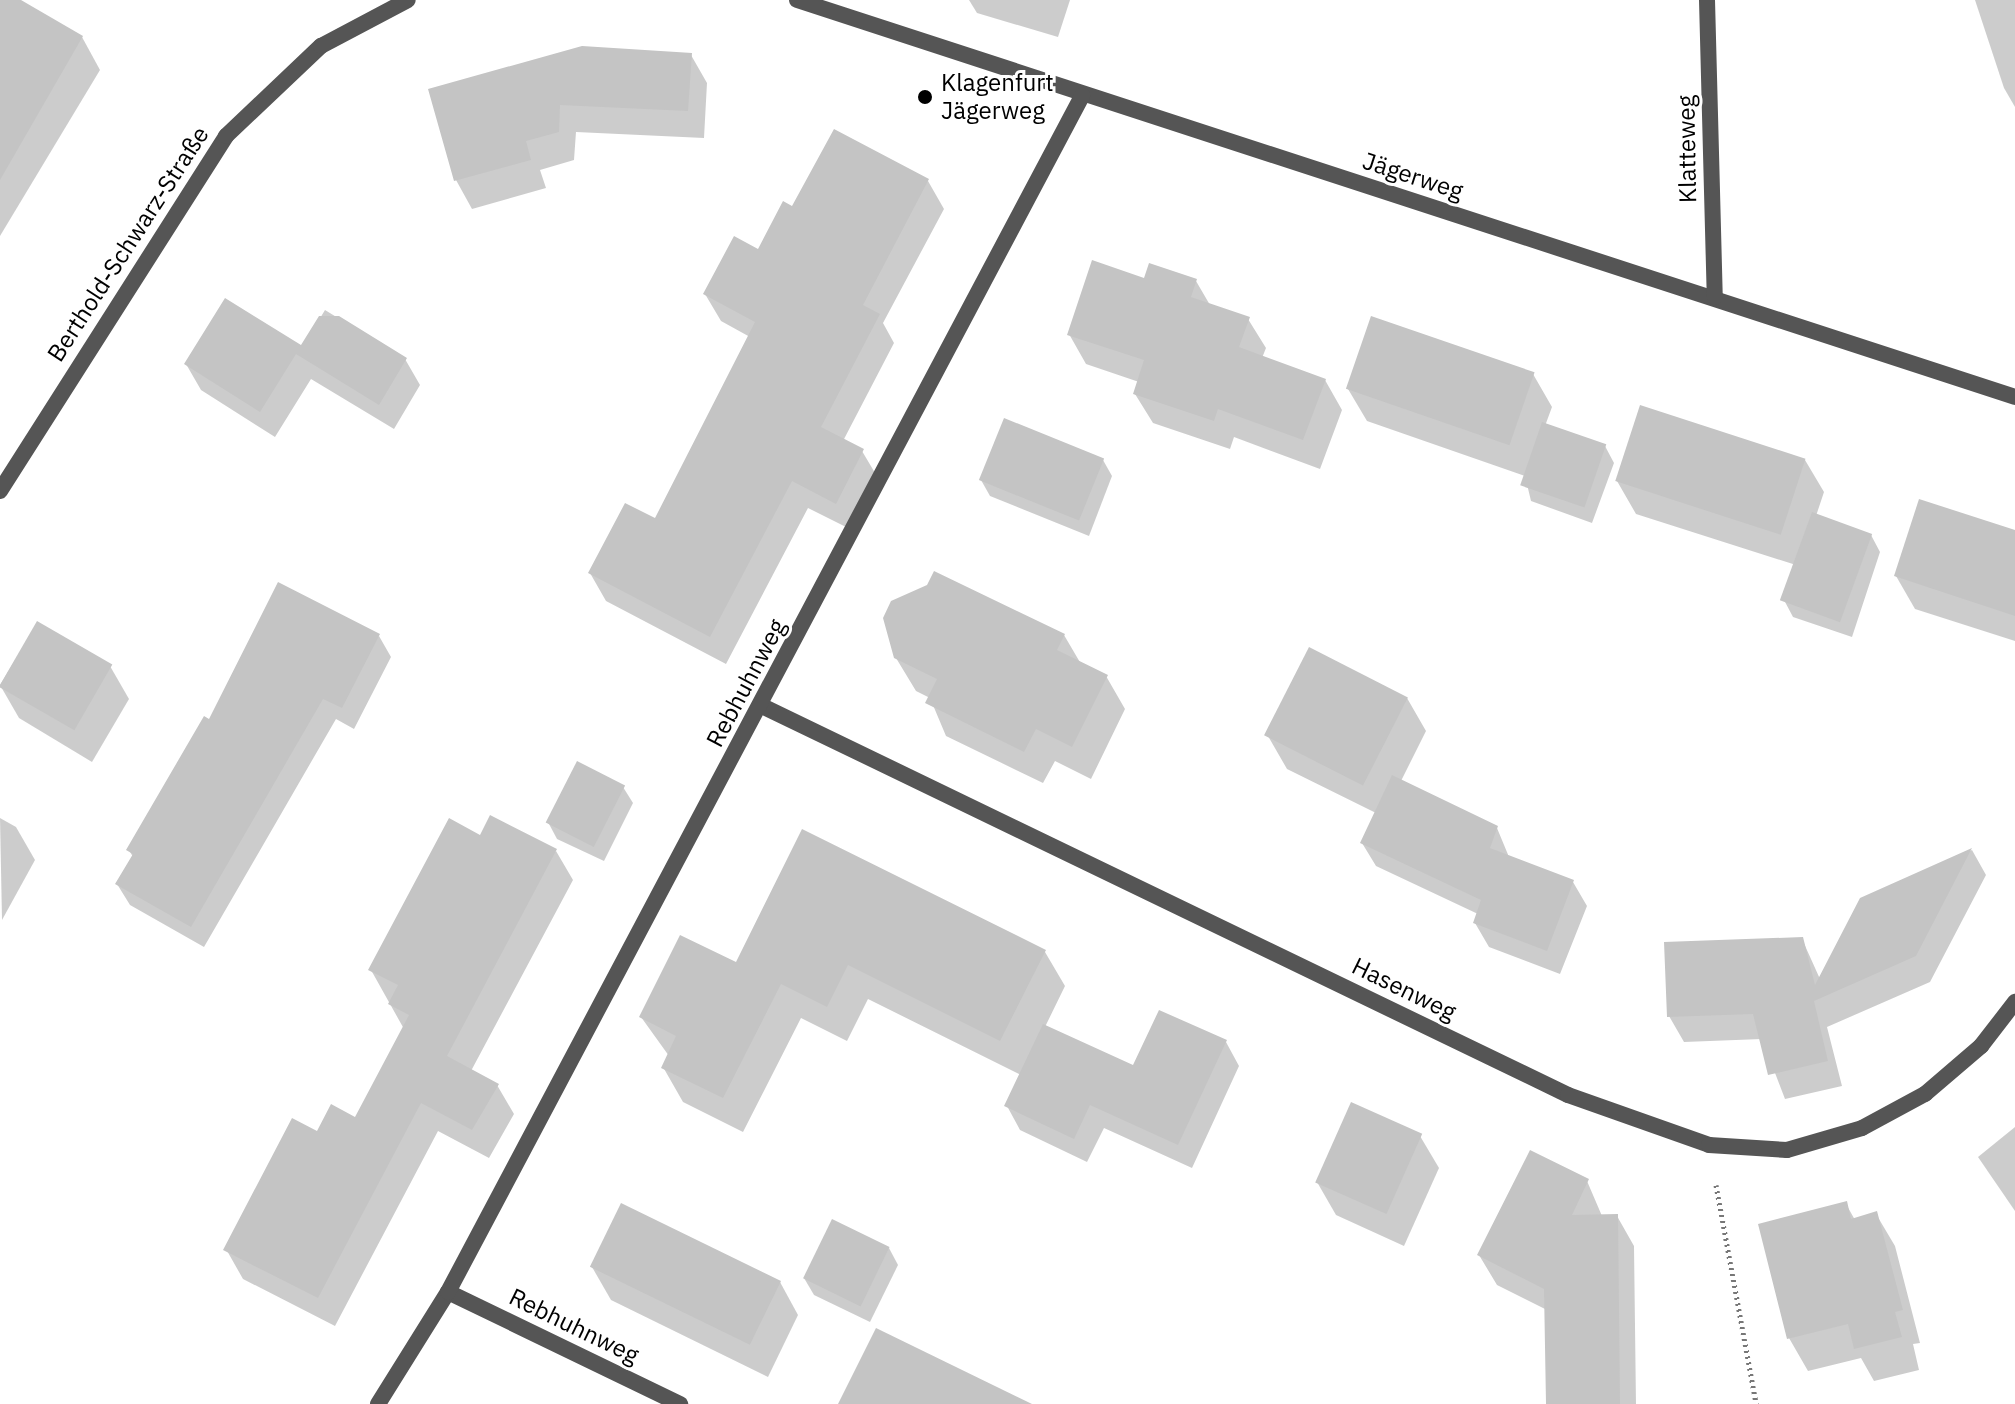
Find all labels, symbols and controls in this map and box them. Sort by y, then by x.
place label: Klagenfurt Jägerweg [941,69,1054,125]
marker: Klagenfurt Jägerweg [916,88,934,106]
street label: Klatteweg [1672,95,1702,203]
street label: Berthold-Schwarz-Straße [41,121,215,367]
street label: Jägerweg [1359,146,1467,206]
street label: Rebhuhnweg [700,614,792,752]
street label: Hasenweg [1347,951,1461,1027]
street label: Rebhuhnweg [504,1282,644,1370]

